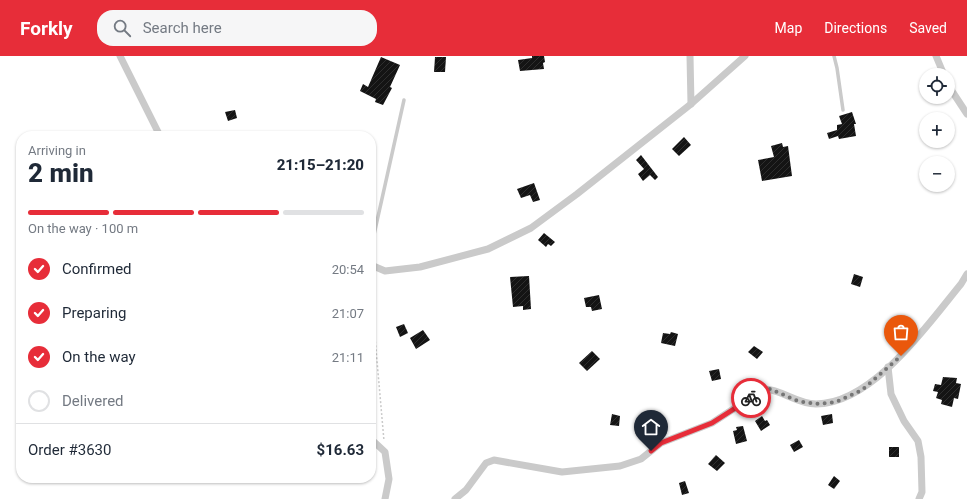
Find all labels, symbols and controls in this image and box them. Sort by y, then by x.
search box [97,10,377,46]
text: Forkly [20,17,73,40]
icon: search [111,17,133,39]
text: Search here [143,19,222,37]
text: Map [775,20,802,36]
text: Directions [824,20,887,36]
text: Saved [909,20,947,36]
map controls [919,68,955,192]
button: locate [919,68,955,104]
button: + [919,112,955,148]
text: Arriving in [28,143,86,158]
text: 21:15–21:20 [277,156,364,174]
button: − [919,156,955,192]
text: 2 min [28,158,94,188]
text: On the way · 100 m [28,221,138,236]
icon: check [28,258,50,280]
text: Confirmed [62,260,132,278]
text: 20:54 [332,262,364,277]
icon: check [28,302,50,324]
text: Preparing [62,304,126,322]
text: 21:07 [332,306,364,321]
pin [884,315,918,356]
icon: bag [890,321,912,343]
icon: check [28,346,50,368]
text: On the way [62,348,136,366]
text: 21:11 [332,350,364,365]
courier [731,378,771,418]
icon: bike [740,387,762,409]
text: Delivered [62,392,124,410]
pin [634,410,668,451]
icon: home [640,416,662,438]
text: Order #3630 [28,441,111,459]
text: $16.63 [317,441,364,459]

